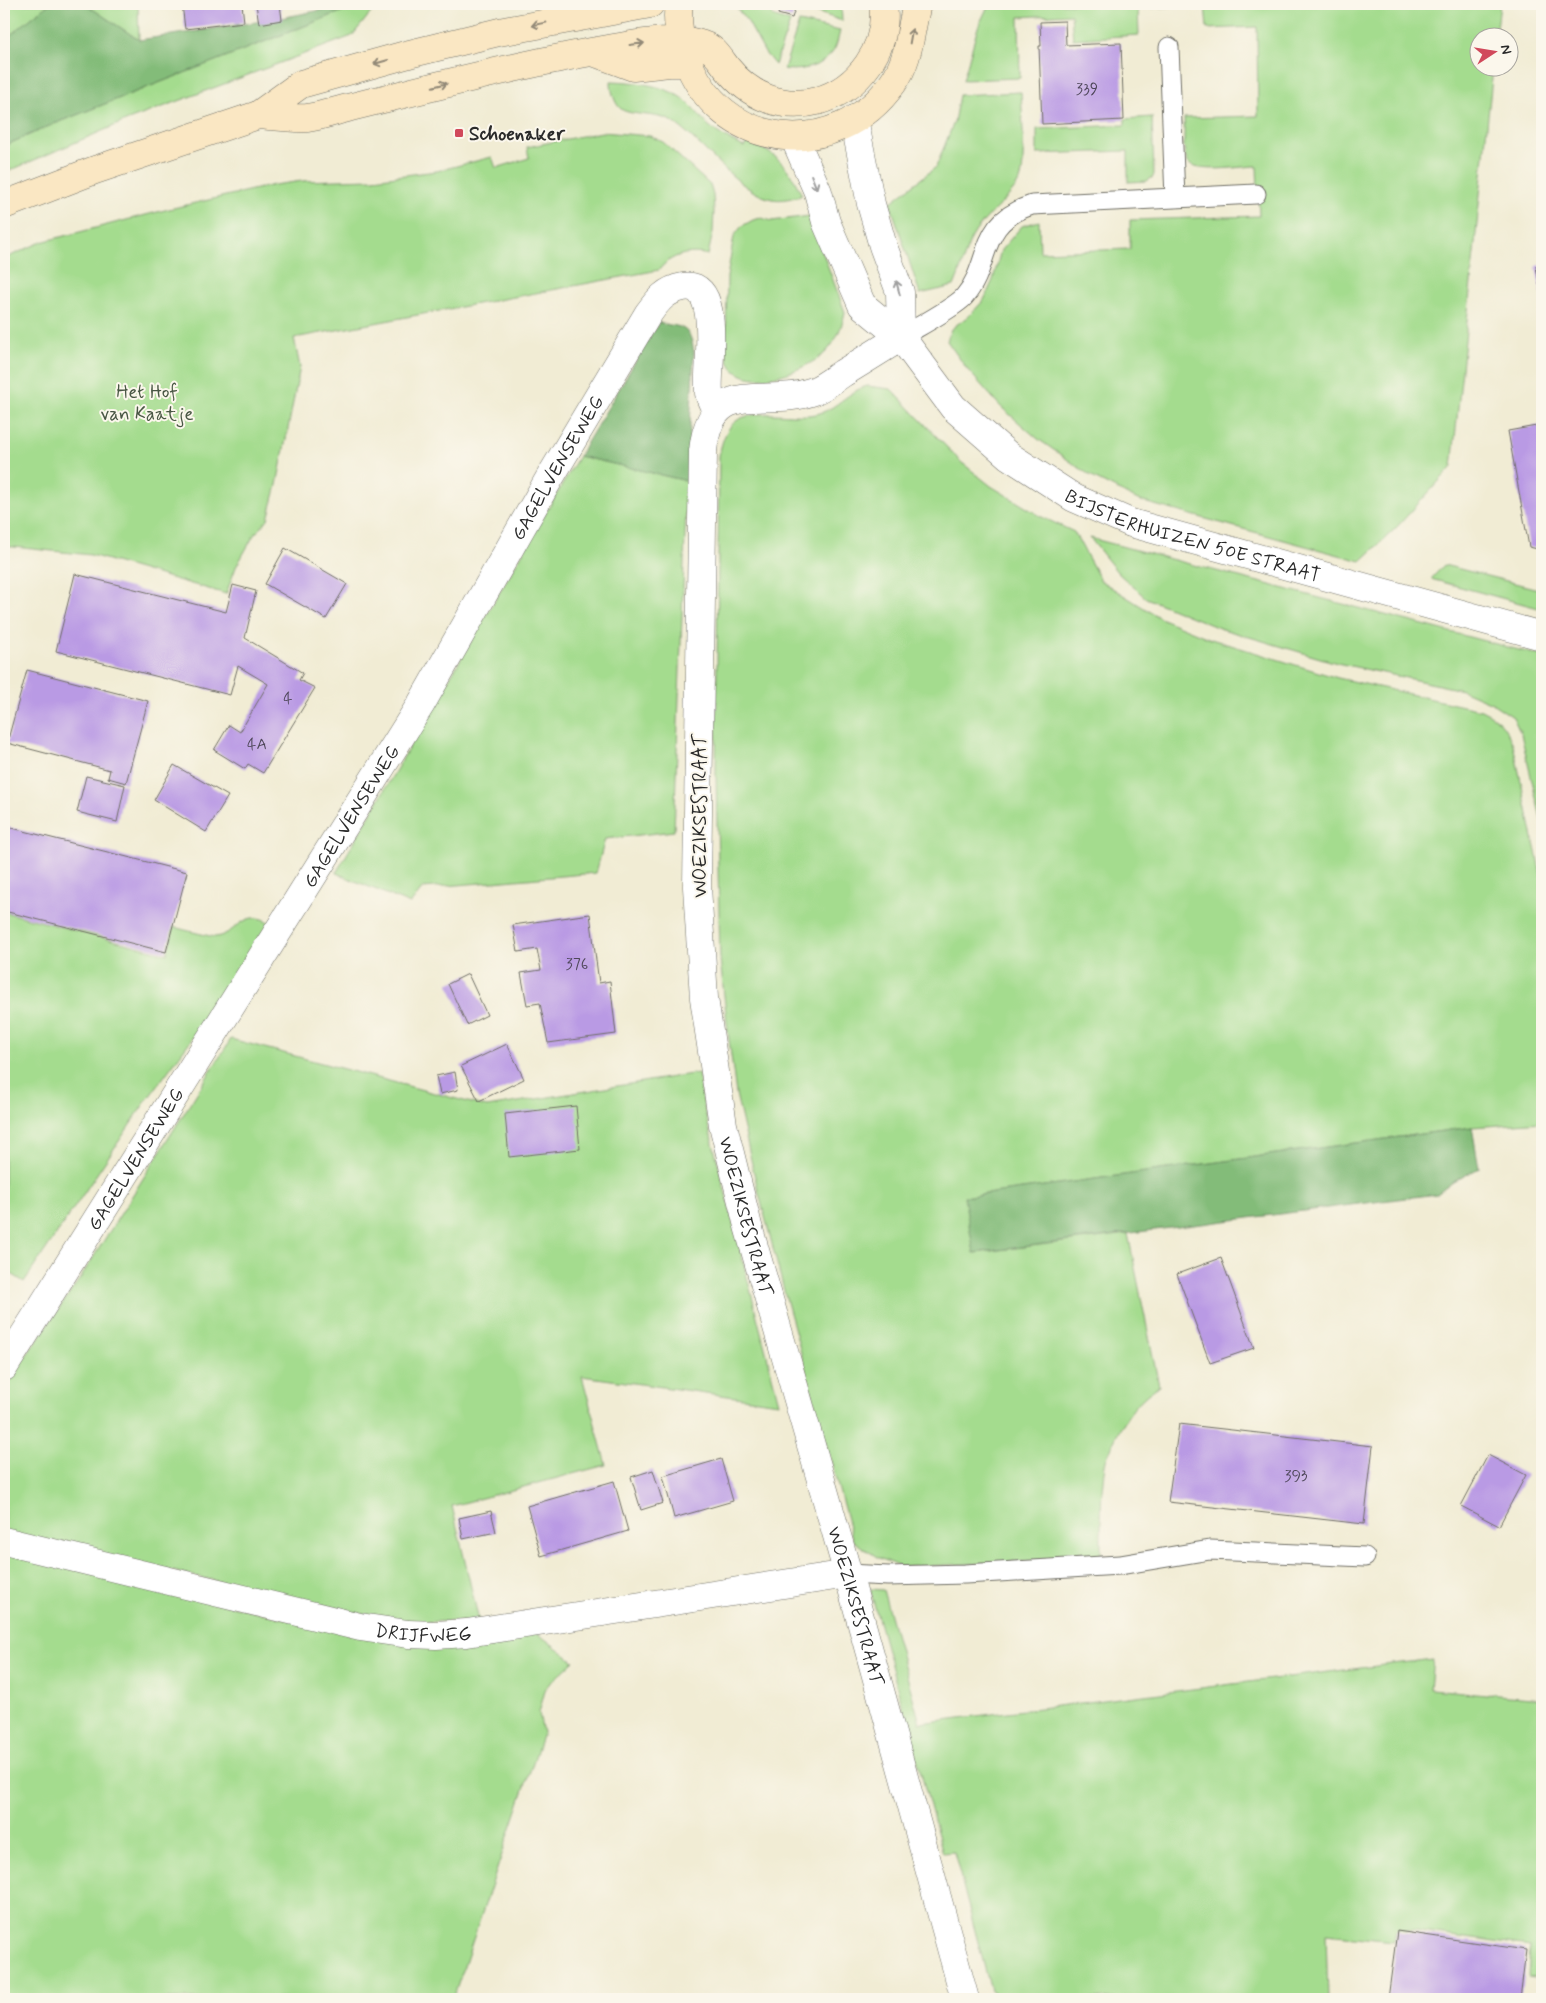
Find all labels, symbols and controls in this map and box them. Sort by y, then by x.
one-way arrow [531,20,547,30]
one-way arrow [907,28,917,44]
north arrow [1468,28,1518,78]
one-way arrow [629,39,645,49]
text: N [1496,43,1516,56]
one-way arrow [373,57,389,67]
house number: 339 [1076,79,1098,100]
one-way arrow [432,80,448,89]
place label: Schoenaker [469,122,566,147]
marker: Schoenaker [453,127,465,139]
one-way arrow [809,174,819,189]
one-way arrow [893,281,902,297]
park label: Het Hof van Kaatje [100,380,194,428]
street label: GAGELVENSEWEG [506,391,610,545]
street label: BIJSTERHUIZEN 50E STRAAT [1059,484,1323,588]
house number: 4 [283,688,293,709]
street label: WOEZIKSESTRAAT [688,733,713,898]
house number: 4A [247,734,267,755]
street label: GAGELVENSEWEG [298,741,406,893]
house number: 376 [566,954,588,975]
street label: GAGELVENSEWEG [82,1084,190,1236]
street label: WOEZIKSESTRAAT [712,1134,779,1300]
house number: 393 [1284,1466,1308,1487]
street label: WOEZIKSESTRAAT [821,1524,889,1689]
street label: DRIJFWEG [373,1618,472,1649]

